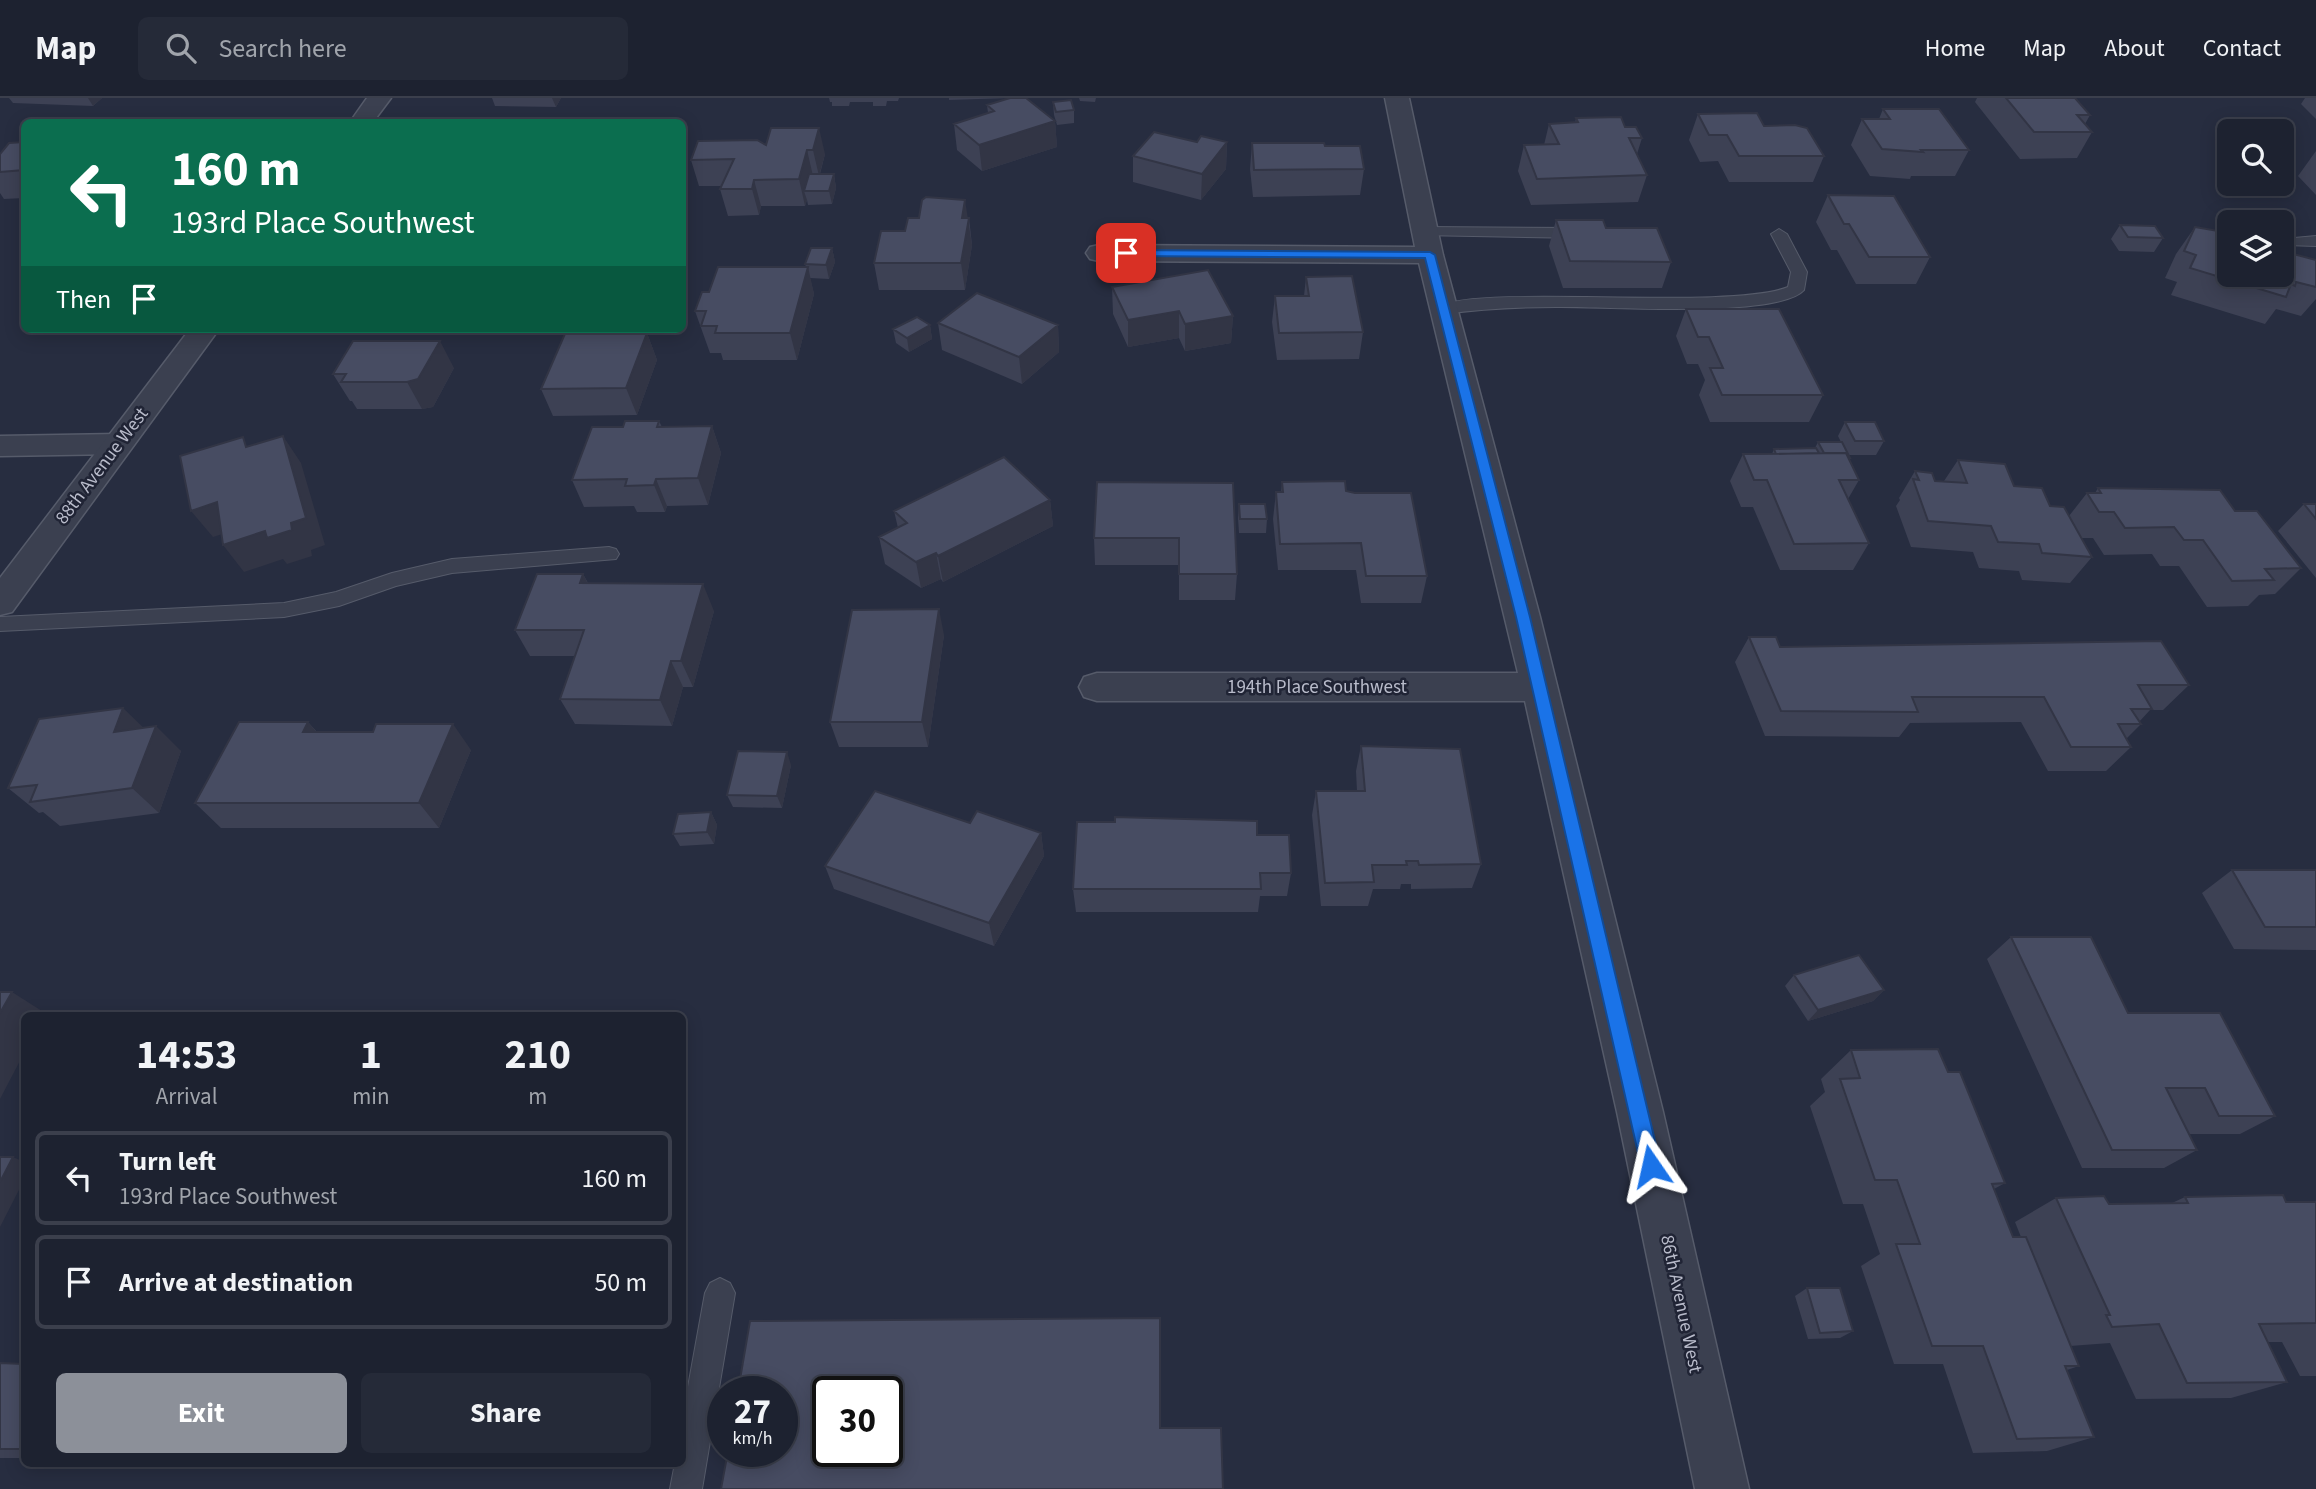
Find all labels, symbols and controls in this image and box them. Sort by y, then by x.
search box [138,17,628,80]
text: Map [35,25,96,72]
icon: search [162,29,200,67]
text: Search here [218,30,347,67]
text: Home [1925,31,1985,66]
text: Map [2023,31,2066,66]
text: About [2104,31,2165,66]
text: Contact [2203,31,2281,66]
map controls [2217,119,2294,287]
button: search [2217,119,2294,196]
text: 160 m [171,135,300,205]
icon: left [56,147,147,238]
text: 193rd Place Southwest [171,200,475,246]
button: layers [2217,210,2294,287]
pin [1096,223,1156,283]
icon: arrive [1107,234,1145,272]
icon: arrive [125,280,163,318]
text: Then [56,281,111,318]
street label: 88th Avenue West [49,401,155,530]
street label: 194th Place Southwest [1227,674,1408,701]
text: 14:53 [136,1025,237,1085]
text: 1 [360,1025,382,1085]
text: 210 [504,1025,571,1085]
text: Arrival [156,1080,218,1113]
text: min [352,1080,390,1113]
text: m [528,1080,547,1113]
position arrow [1614,1129,1688,1203]
text: Turn left [119,1143,216,1180]
icon: left [60,1159,98,1197]
text: 160 m [581,1160,647,1197]
text: 193rd Place Southwest [119,1180,337,1213]
street label: 86th Avenue West [1653,1233,1709,1376]
icon: arrive [60,1263,98,1301]
text: Arrive at destination [119,1264,353,1301]
text: 50 m [594,1264,647,1301]
button: Exit [56,1373,347,1453]
button: Share [361,1373,651,1453]
speed limit sign: 30 [812,1376,903,1467]
text: 27 [734,1387,771,1437]
text: km/h [733,1426,772,1451]

